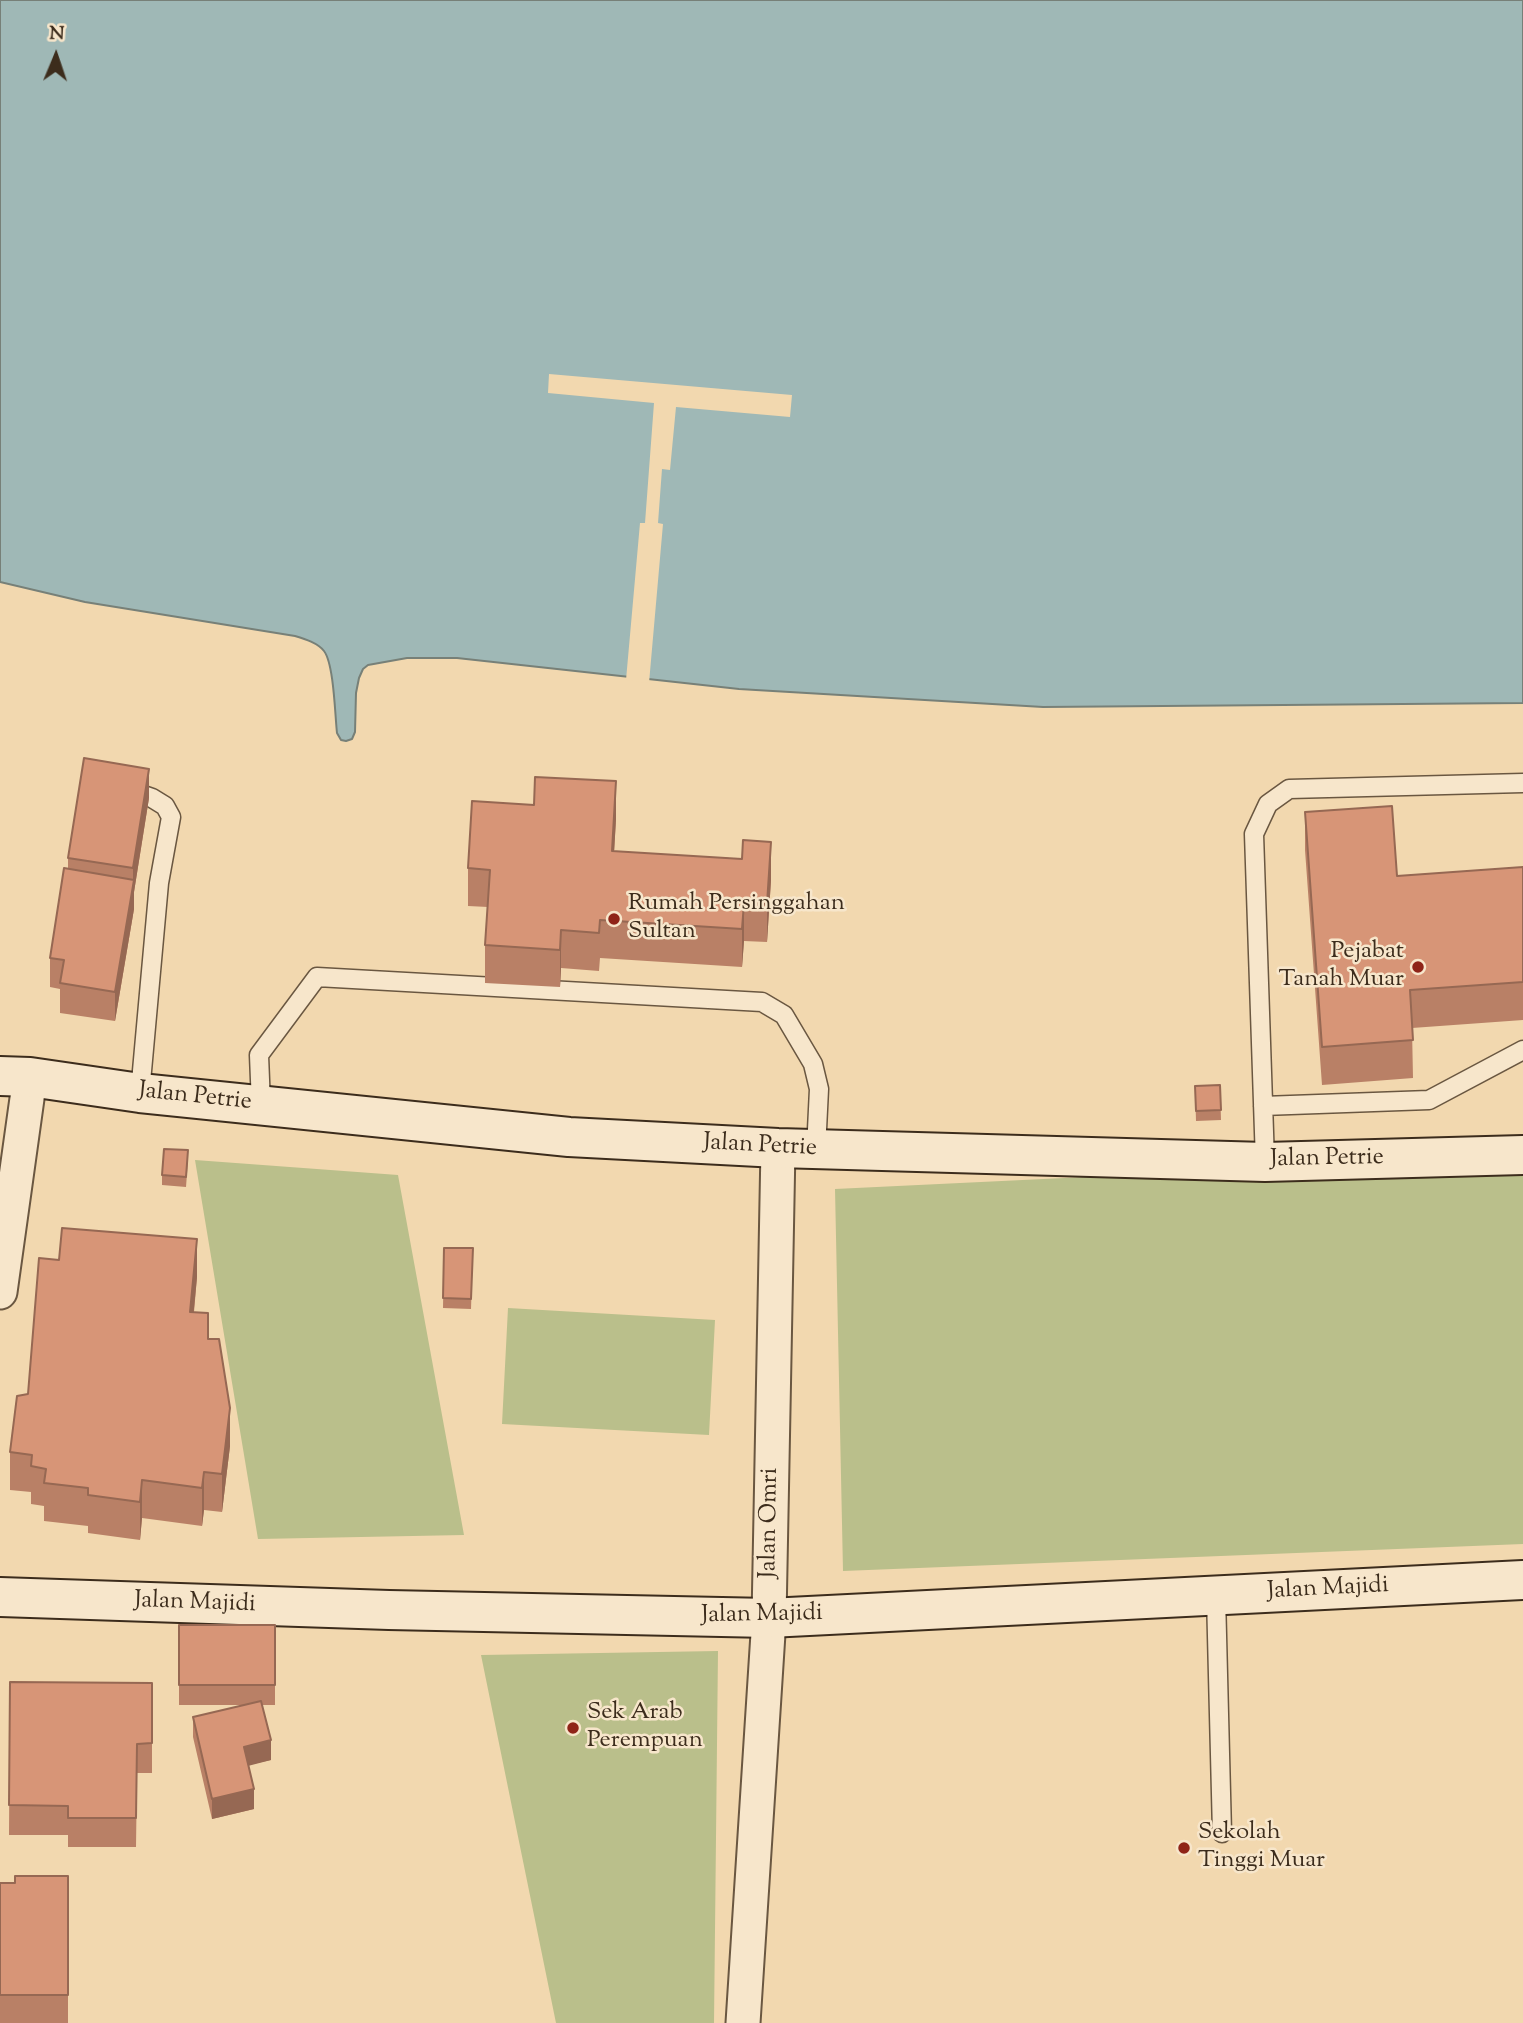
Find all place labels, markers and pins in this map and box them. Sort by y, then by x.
place label: Rumah Persinggahan Sultan [628,891,845,947]
marker: Rumah Persinggahan Sultan [606,911,622,927]
place label: Pejabat Tanah Muar [1278,939,1404,995]
marker: Pejabat Tanah Muar [1410,959,1426,975]
place label: Sek Arab Perempuan [587,1700,703,1756]
marker: Sek Arab Perempuan [565,1720,581,1736]
place label: Sekolah Tinggi Muar [1198,1820,1325,1876]
marker: Sekolah Tinggi Muar [1176,1840,1192,1856]

